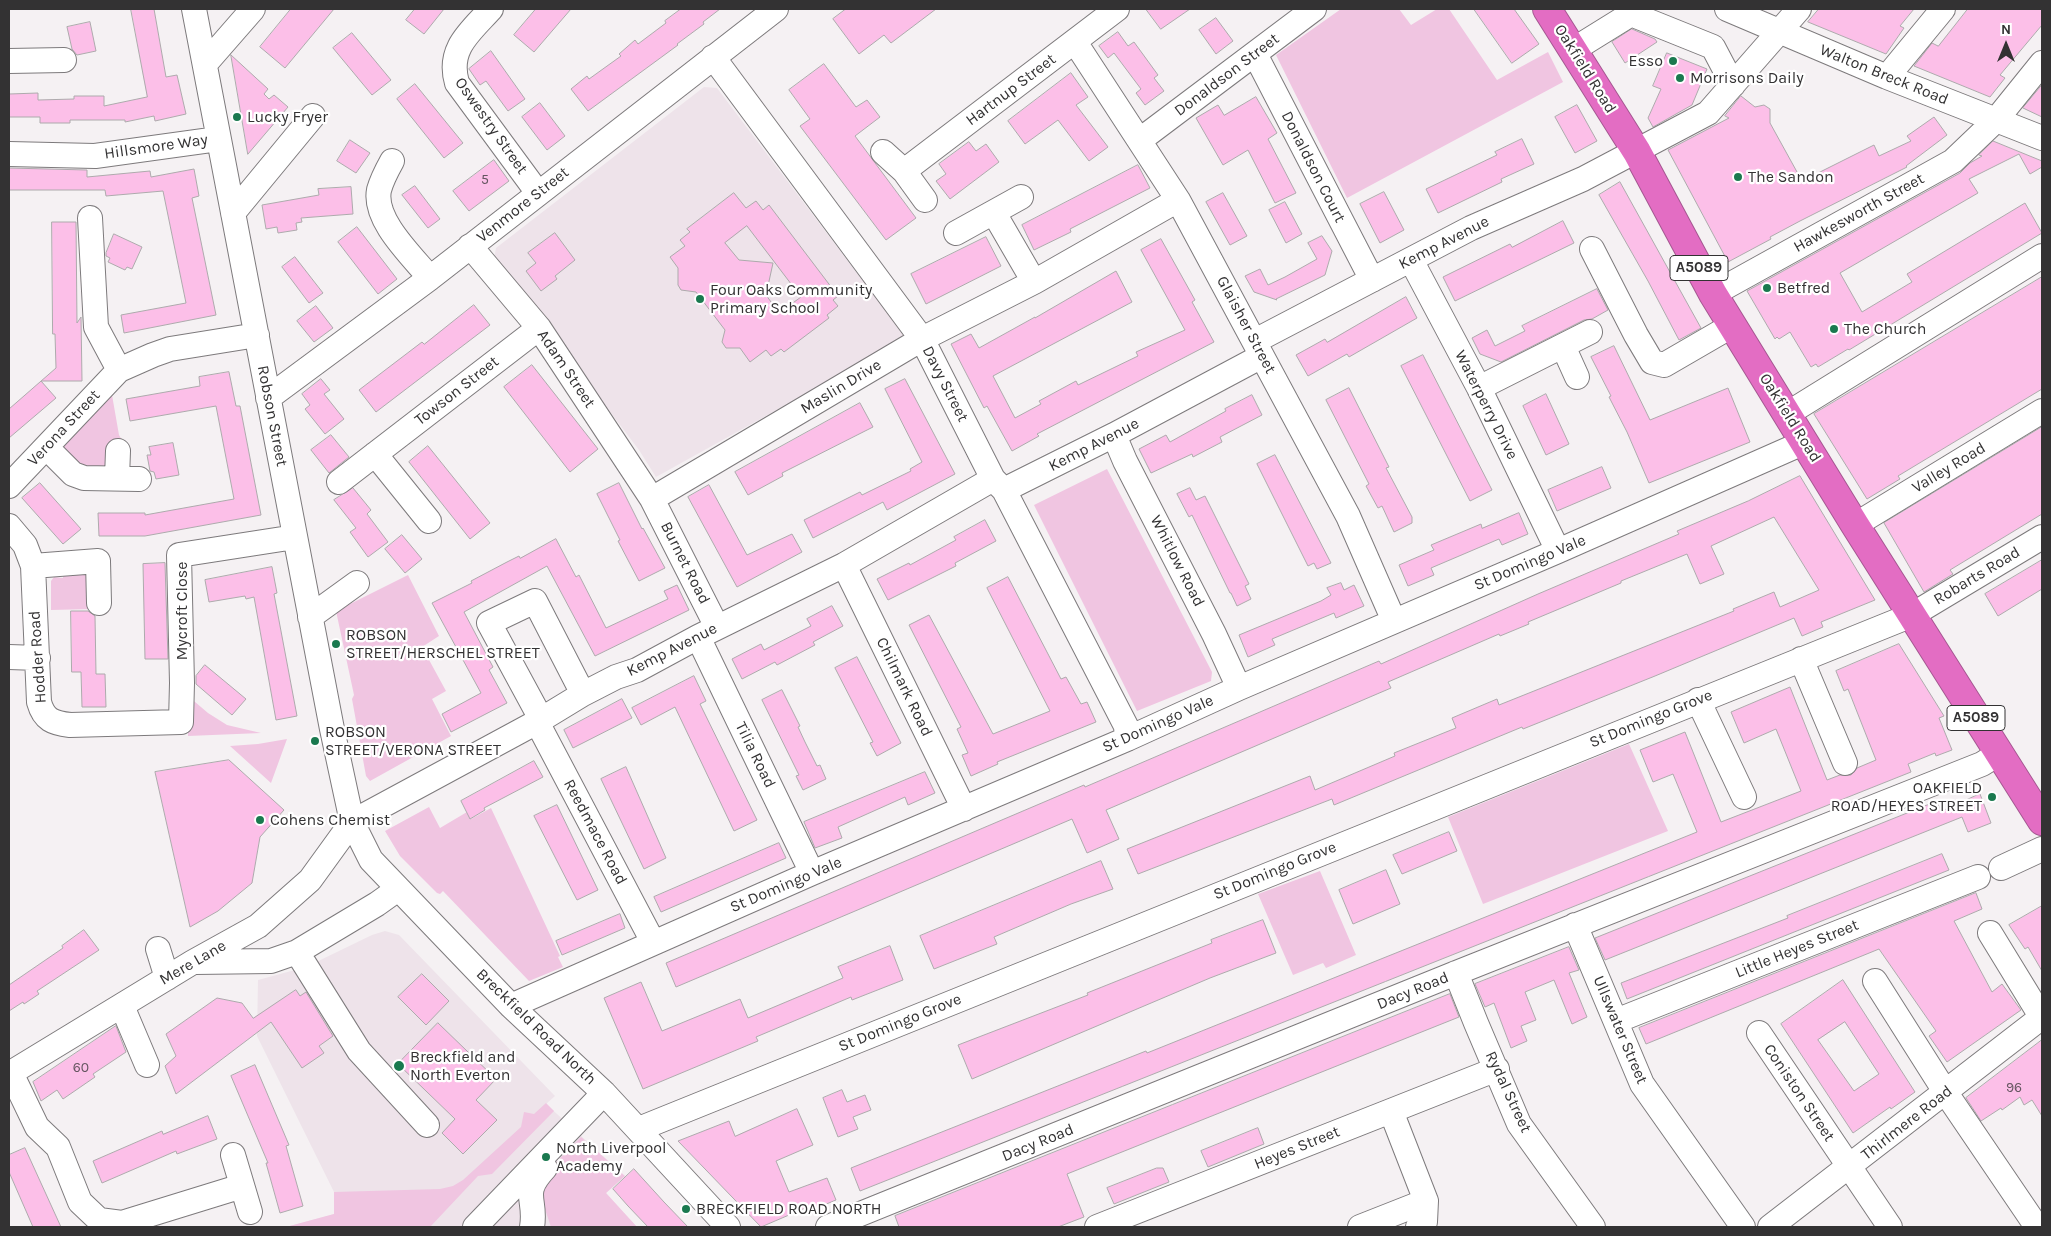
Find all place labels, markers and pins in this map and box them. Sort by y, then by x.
place label: Esso [1628,51,1663,71]
marker: Esso [1667,55,1679,67]
place label: Morrisons Daily [1690,68,1804,88]
marker: Morrisons Daily [1674,72,1686,84]
place label: Lucky Fryer [247,107,328,127]
marker: Lucky Fryer [231,111,243,123]
place label: The Sandon [1748,167,1834,187]
marker: The Sandon [1732,171,1744,183]
place label: Betfred [1777,278,1830,298]
place label: Four Oaks Community Primary School [710,280,872,318]
marker: Betfred [1761,282,1773,294]
marker: Four Oaks Community Primary School [694,293,706,305]
place label: The Church [1844,319,1927,339]
marker: The Church [1828,323,1840,335]
place label: ROBSON STREET/HERSCHEL STREET [346,625,540,663]
marker: ROBSON STREET/HERSCHEL STREET [330,638,342,650]
place label: ROBSON STREET/VERONA STREET [325,722,501,760]
marker: ROBSON STREET/VERONA STREET [309,735,321,747]
place label: OAKFIELD ROAD/HEYES STREET [1831,778,1982,816]
marker: OAKFIELD ROAD/HEYES STREET [1986,791,1998,803]
place label: Cohens Chemist [270,810,390,830]
marker: Cohens Chemist [254,814,266,826]
place label: Breckfield and North Everton [410,1047,515,1085]
marker: Breckfield and North Everton [392,1059,406,1073]
place label: North Liverpool Academy [556,1138,667,1176]
marker: North Liverpool Academy [540,1151,552,1163]
place label: BRECKFIELD ROAD NORTH [696,1199,881,1219]
marker: BRECKFIELD ROAD NORTH [680,1203,692,1215]

